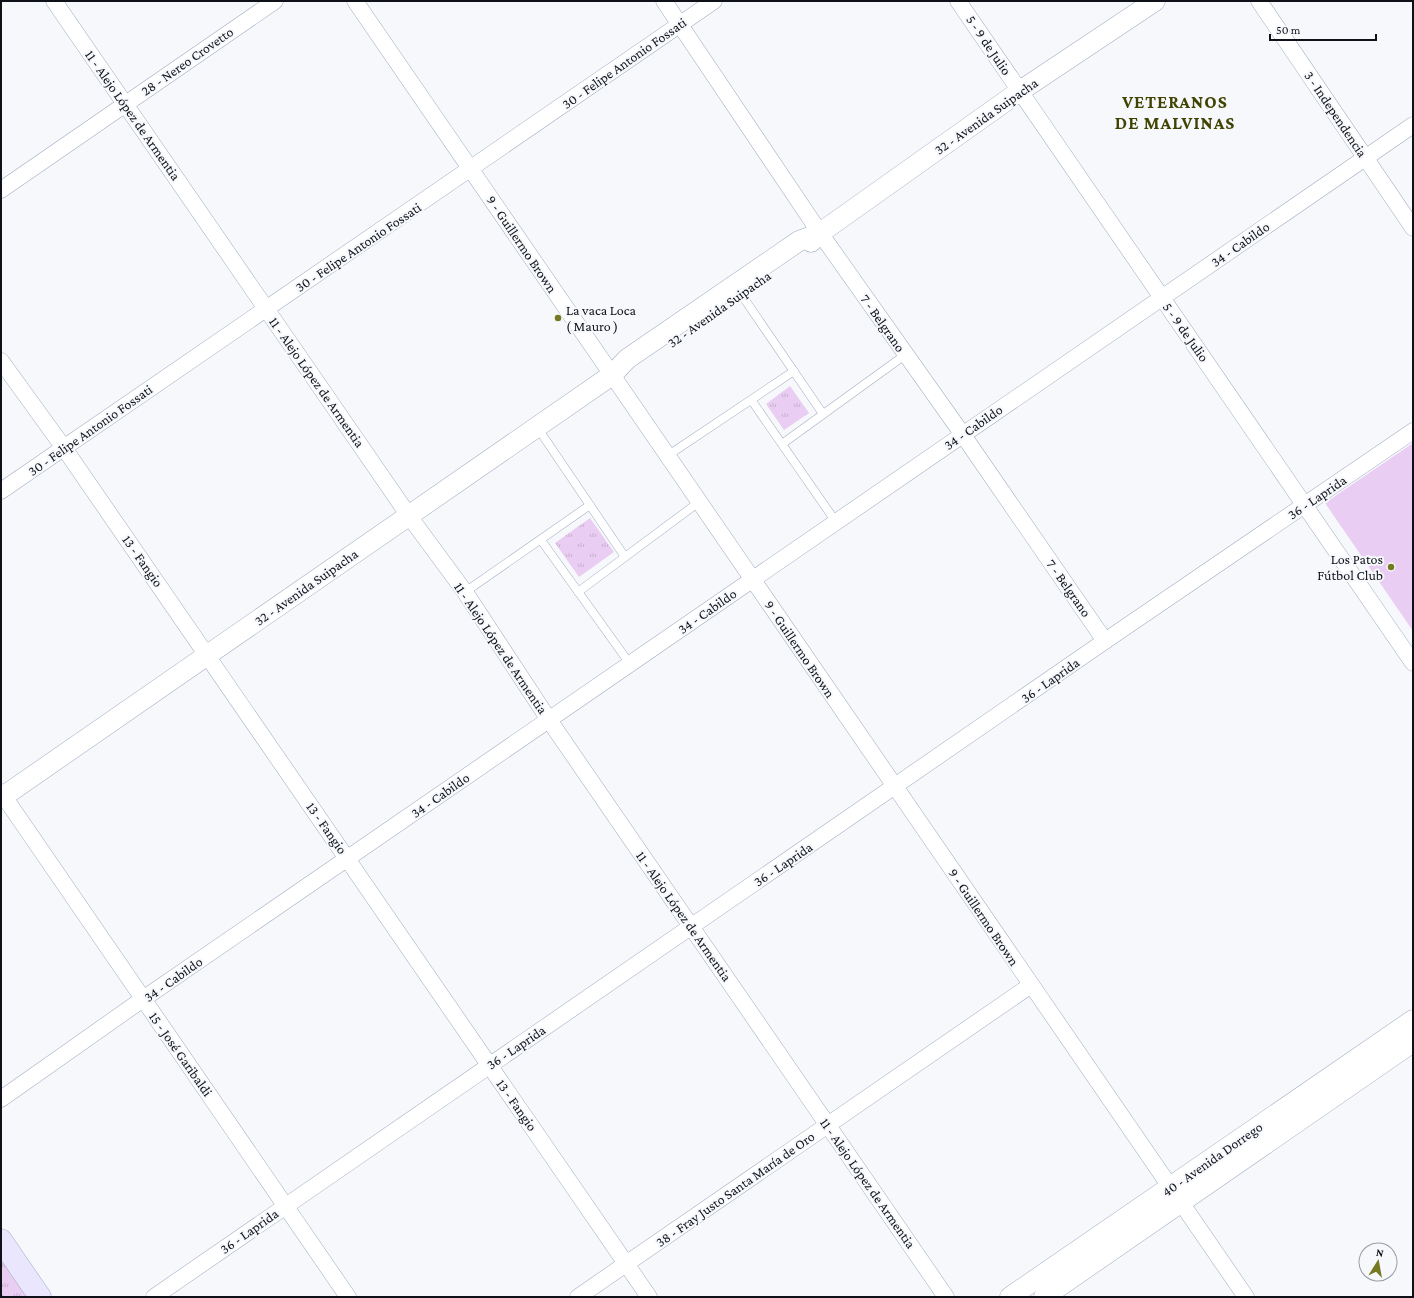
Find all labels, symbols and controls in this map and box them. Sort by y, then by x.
street label: 5 - 9 de Julio [963,12,1015,78]
street label: 30 - Felipe Antonio Fossati [559,14,690,112]
scale bar [1270,16,1376,42]
street label: 28 - Nereo Crovetto [138,23,236,99]
text: 50 m [1276,23,1301,37]
street label: 11 - Alejo López de Armentia [81,47,184,184]
street label: 3 - Independencia [1301,68,1371,160]
street label: 32 - Avenida Suipacha [931,74,1041,158]
district label: VETERANOS DE MALVINAS [1115,92,1235,133]
street label: 9 - Guillermo Brown [484,192,561,296]
street label: 30 - Felipe Antonio Fossati [292,199,424,295]
street label: 34 - Cabildo [1208,218,1272,270]
street label: 32 - Avenida Suipacha [664,267,774,351]
street label: 7 - Belgrano [857,291,909,355]
street label: 5 - 9 de Julio [1160,299,1212,365]
place label: La vaca Loca ( Mauro ) [566,302,637,335]
marker: La vaca Loca ( Mauro ) [553,313,563,323]
street label: 11 - Alejo López de Armentia [265,314,368,451]
street label: 30 - Felipe Antonio Fossati [25,381,156,479]
street label: 34 - Cabildo [941,401,1005,453]
street label: 36 - Laprida [1285,471,1350,522]
street label: 13 - Fangio [119,532,167,590]
street label: 32 - Avenida Suipacha [251,545,361,629]
place label: Los Patos Fútbol Club [1317,551,1383,583]
street label: 7 - Belgrano [1043,556,1095,620]
marker: Los Patos Fútbol Club [1386,562,1396,572]
street label: 11 - Alejo López de Armentia [450,579,551,718]
street label: 34 - Cabildo [675,585,739,637]
street label: 9 - Guillermo Brown [762,597,839,701]
street label: 36 - Laprida [1018,654,1083,706]
street label: 34 - Cabildo [408,769,472,821]
street label: 13 - Fangio [303,799,351,857]
street label: 36 - Laprida [751,838,816,889]
street label: 11 - Alejo López de Armentia [632,848,735,985]
street label: 9 - Guillermo Brown [946,865,1023,969]
street label: 34 - Cabildo [141,953,205,1005]
street label: 15 - José Garibaldi [146,1009,216,1100]
street label: 36 - Laprida [484,1021,549,1072]
street label: 13 - Fangio [493,1076,541,1134]
street label: 11 - Alejo López de Armentia [816,1115,919,1252]
street label: 40 - Avenida Dorrego [1159,1118,1265,1200]
street label: 38 - Fray Justo Santa María de Oro [653,1128,817,1250]
street label: 36 - Laprida [217,1205,282,1257]
north arrow [1358,1242,1398,1282]
text: N [1375,1246,1385,1259]

